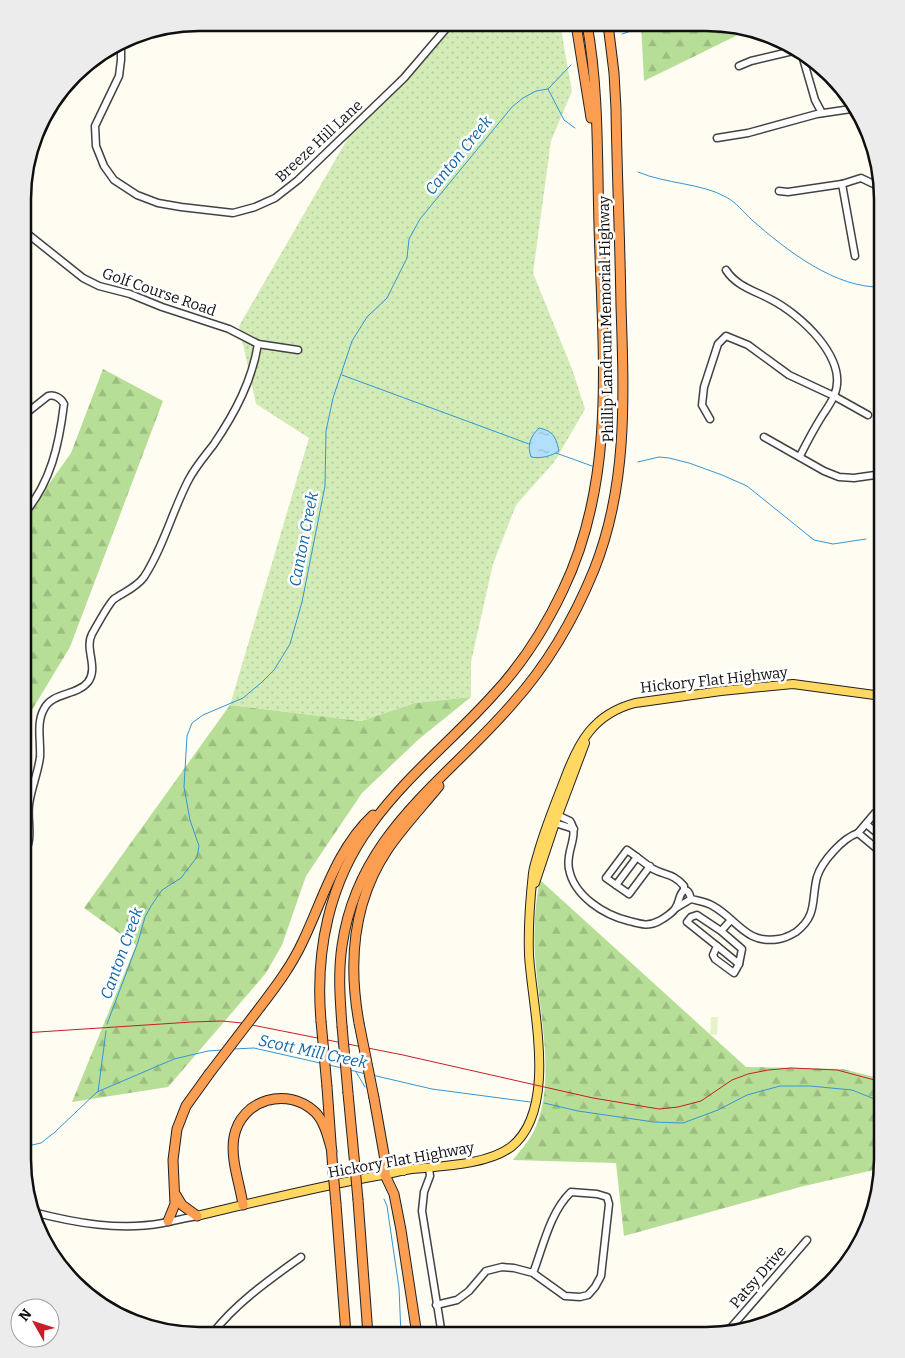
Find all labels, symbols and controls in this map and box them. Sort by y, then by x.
street label: Breeze Hill Lane [272,96,366,186]
water label: Canton Creek [421,112,496,199]
street label: Phillip Landrum Memorial Highway [595,195,617,443]
street label: Golf Course Road [100,264,218,320]
water label: Canton Creek [285,490,322,588]
street label: Hickory Flat Highway [639,663,789,697]
water label: Canton Creek [96,905,147,1002]
water label: Scott Mill Creek [257,1031,369,1072]
street label: Hickory Flat Highway [326,1138,476,1182]
street label: Patsy Drive [726,1242,790,1312]
north arrow [10,1298,60,1348]
text: N [15,1305,35,1325]

